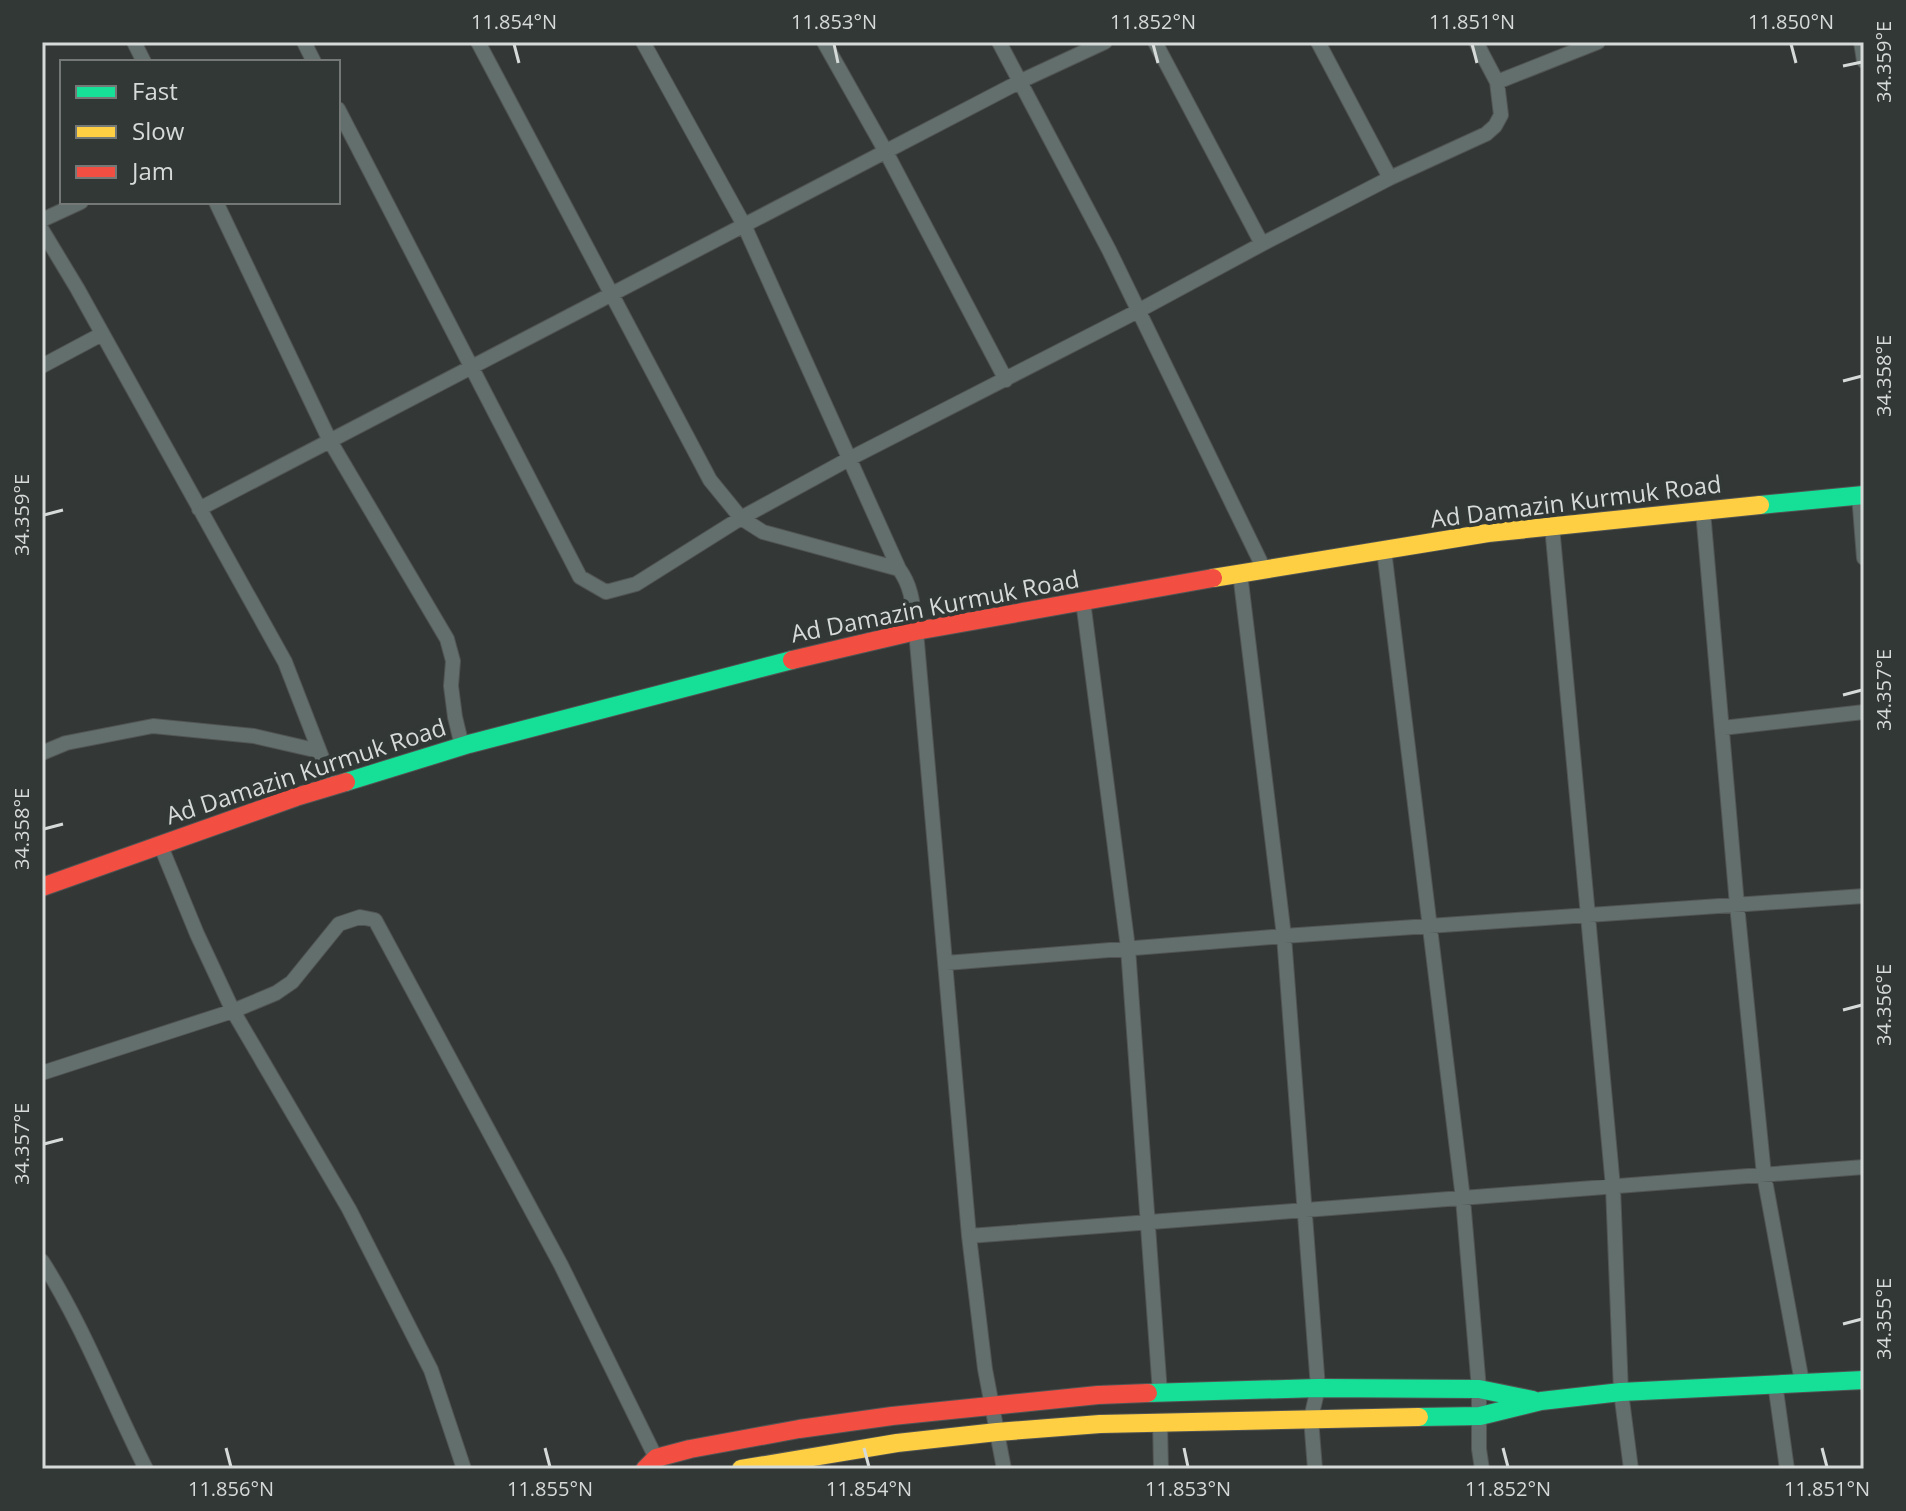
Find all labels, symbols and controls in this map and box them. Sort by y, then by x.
text: 11.854°N [471,8,557,35]
text: 11.853°N [791,8,877,35]
text: 11.852°N [1110,8,1196,35]
text: 11.851°N [1429,8,1515,35]
text: 11.850°N [1748,8,1834,35]
text: 34.359°E [1870,21,1897,103]
legend [60,60,340,204]
text: Fast [132,74,178,107]
text: Slow [132,114,185,147]
text: Jam [130,154,174,187]
text: 34.358°E [1870,335,1897,417]
street label: Ad Damazin Kurmuk Road [1428,466,1723,535]
text: 34.359°E [8,474,35,556]
street label: Ad Damazin Kurmuk Road [788,561,1082,650]
text: 34.357°E [1870,649,1897,731]
street label: Ad Damazin Kurmuk Road [161,710,450,832]
text: 34.358°E [8,788,35,870]
text: 34.356°E [1870,964,1897,1046]
text: 34.357°E [8,1103,35,1185]
text: 34.355°E [1870,1278,1897,1360]
text: 11.856°N [188,1475,274,1502]
text: 11.855°N [507,1475,593,1502]
text: 11.854°N [826,1475,912,1502]
text: 11.853°N [1145,1475,1231,1502]
text: 11.852°N [1465,1475,1551,1502]
text: 11.851°N [1784,1475,1870,1502]

